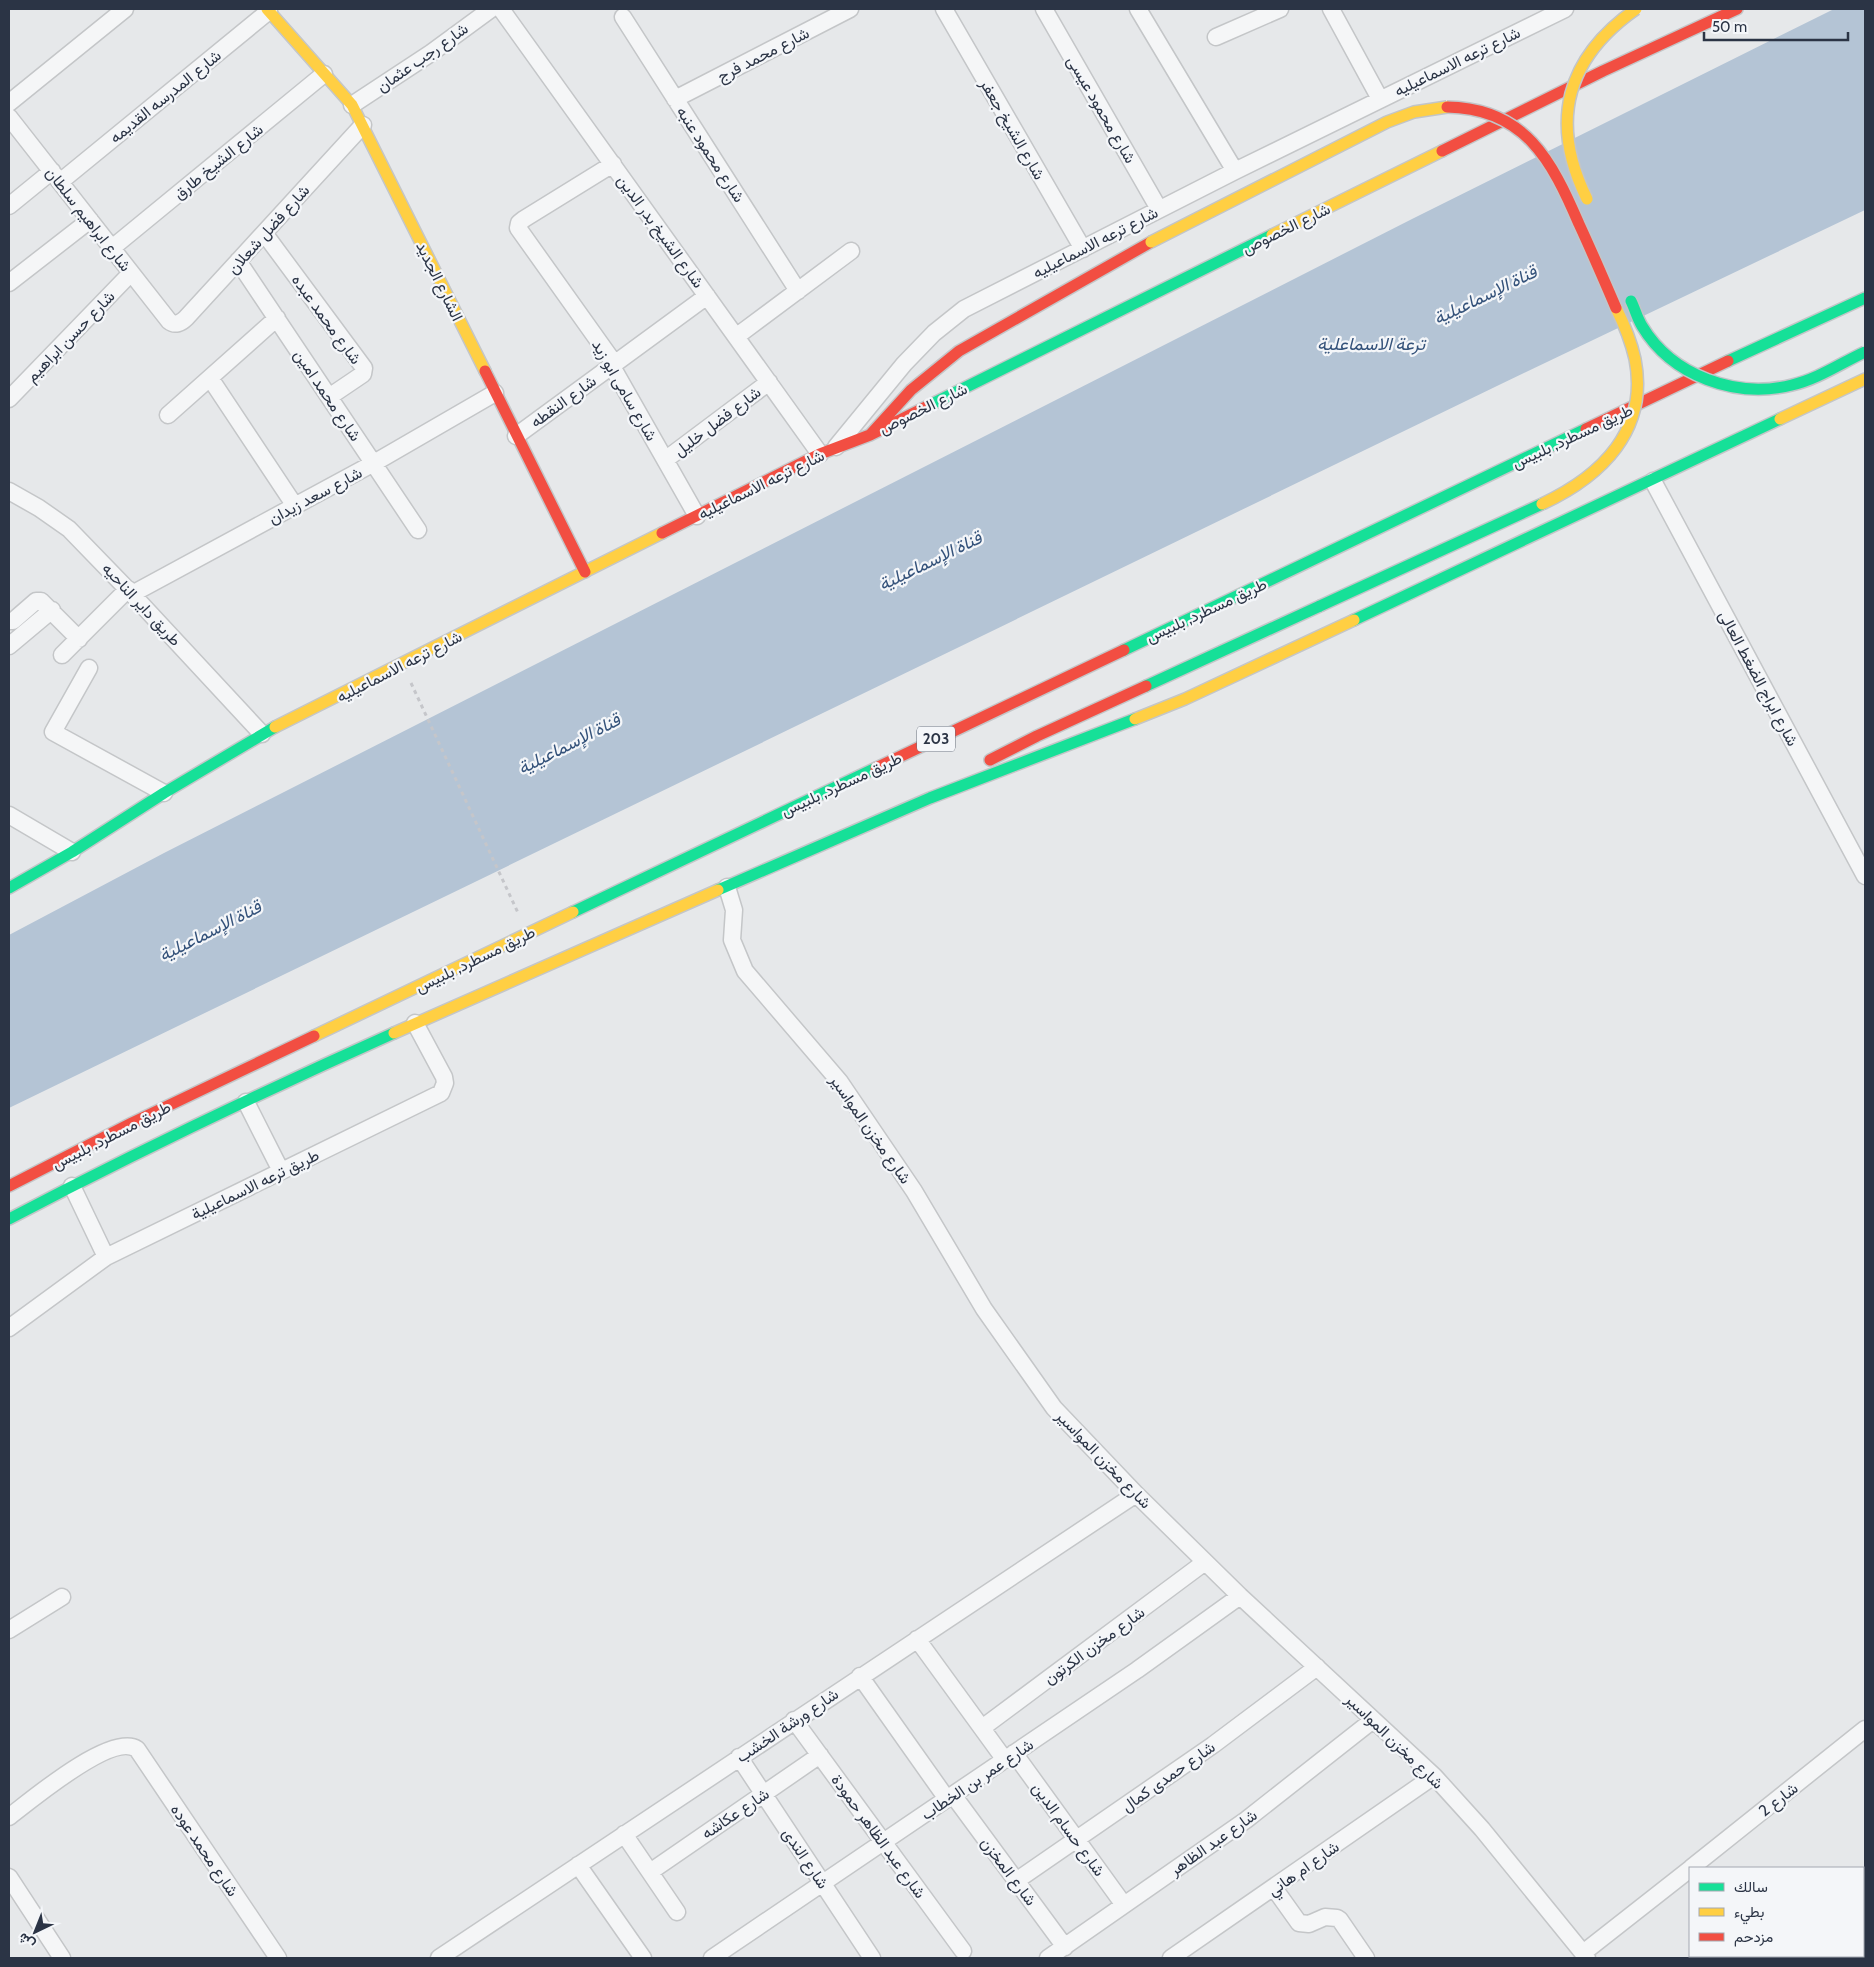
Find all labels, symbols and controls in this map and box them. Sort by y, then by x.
scale bar [1704,10,1848,42]
text: 50 m [1712,18,1747,36]
street label: شارع رجب عثمان [373,19,473,98]
street label: شارع محمد فرج [714,23,813,88]
street label: شارع ترعه الاسماعيليه [1391,23,1524,102]
street label: شارع المدرسه القديمه [106,46,226,149]
street label: شارع محمود عيسى [1061,52,1140,167]
street label: شارع الشيخ جعفر [974,75,1049,184]
street label: شارع محمود عنبه [671,103,749,207]
street label: شارع الشيخ طارق [170,120,268,205]
street label: شارع ابراهيم سلطان [40,163,135,277]
street label: شارع الشيخ بدر الدين [612,171,708,293]
street label: شارع فضل شعلان [223,181,315,279]
street label: شارع الخصوص [1239,199,1334,260]
street label: شارع ترعه الاسماعيليه [1029,203,1162,284]
street label: الشارع الجديد [410,238,467,325]
water label: قناة الإسماعيلية [1430,260,1542,330]
street label: شارع محمد عبده [286,271,366,369]
street label: شارع حسن ابراهيم [22,287,120,387]
water label: ترعة الاسماعلية [1317,333,1427,355]
street label: شارع سامى ابو زيد [586,336,661,445]
street label: شارع محمد امين [288,346,365,446]
street label: شارع النقطه [527,371,601,433]
street label: شارع الخصوص [876,379,971,440]
street label: شارع فضل خليل [670,383,766,462]
street label: طريق مسطرد, بلبيس [1509,400,1636,474]
street label: شارع ترعه الاسماعيليه [695,446,828,525]
street label: شارع سعد زيدان [265,463,366,530]
water label: قناة الإسماعيلية [875,526,987,596]
street label: طريق داير الناحيه [97,559,185,651]
street label: طريق مسطرد, بلبيس [1143,574,1270,648]
street label: شارع ابراج الضغط العالى [1713,607,1802,750]
street label: شارع ترعه الاسماعيليه [333,627,466,708]
water label: قناة الإسماعيلية [514,708,626,780]
road number: 203 [917,726,955,752]
street label: طريق مسطرد, بلبيس [778,748,905,822]
water label: قناة الإسماعيلية [155,895,267,967]
street label: طريق مسطرد, بلبيس [412,922,539,998]
street label: شارع مخزن المواسير [824,1070,915,1189]
street label: طريق مسطرد, بلبيس [49,1097,174,1175]
street label: طريق ترعه الاسماعيلية [188,1145,323,1225]
street label: شارع مخزن المواسير [1050,1406,1155,1514]
street label: شارع مخزن الكرتون [1040,1603,1150,1690]
street label: شارع ورشة الخشب [733,1684,843,1768]
street label: شارع مخزن المواسير [1340,1689,1448,1794]
street label: شارع عمر بن الخطاب [918,1735,1038,1826]
street label: شارع حمدى كمال [1118,1737,1220,1817]
street label: شارع عبد الظاهر حمودة [826,1771,930,1903]
street label: شارع 2 [1755,1778,1803,1822]
street label: شارع حسام الدين [1027,1779,1109,1881]
street label: شارع عكاشه [698,1784,774,1845]
street label: شارع محمد عوده [165,1801,242,1901]
street label: شارع عبد الظاهر [1165,1805,1262,1882]
street label: شارع الندى [777,1824,833,1893]
street label: شارع المخزن [975,1833,1040,1910]
street label: شارع ام هاني [1264,1837,1345,1903]
legend [1689,1867,1864,1957]
text: سالك [1734,1878,1768,1896]
text: بطيء [1734,1903,1764,1925]
north arrow [10,1907,60,1957]
text: مزدحم [1734,1928,1773,1947]
text: ش [14,1929,38,1954]

